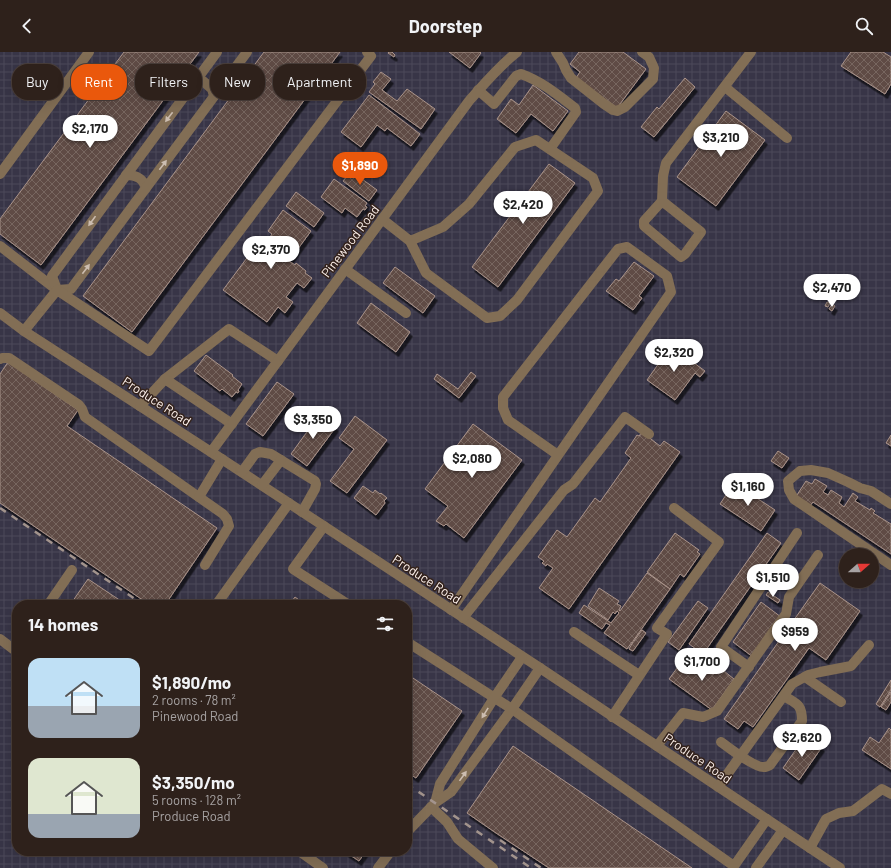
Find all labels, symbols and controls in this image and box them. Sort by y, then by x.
icon: back [16,15,38,37]
text: Doorstep [409,15,482,37]
icon: search [853,15,875,37]
chip: Buy [12,64,63,100]
chip: Rent [71,64,127,100]
chip: Filters [135,64,202,100]
chip: New [210,64,265,100]
chip: Apartment [273,64,366,100]
one-way arrow [165,112,173,123]
pin: $2,170 [57,115,123,149]
text: $2,170 [72,120,108,136]
pin: $3,210 [688,124,754,158]
text: $3,210 [702,129,740,145]
pin: $1,890 [327,152,393,186]
text: $1,890 [342,157,378,173]
one-way arrow [159,159,167,170]
pin: $2,420 [490,191,556,225]
text: $2,420 [503,196,543,212]
street label: Pinewood Road [318,202,382,280]
one-way arrow [87,216,96,227]
pin: $2,370 [238,236,304,270]
text: $2,370 [251,241,291,257]
one-way arrow [82,264,90,275]
pin: $2,470 [799,274,865,308]
text: $2,470 [813,279,851,295]
pin: $2,320 [641,339,707,373]
text: $2,320 [654,344,694,360]
street label: Produce Road [120,373,194,429]
pin: $3,350 [280,406,346,440]
text: $3,350 [293,411,333,427]
pin: $2,080 [439,445,505,479]
text: $2,080 [452,450,492,466]
pin: $1,160 [715,473,781,507]
text: $1,160 [731,478,765,494]
north arrow [839,548,879,588]
map controls [839,548,879,588]
street label: Produce Road [390,551,464,607]
pin: $1,510 [740,564,806,598]
text: $1,510 [756,569,790,585]
icon: filters [374,613,396,635]
text: 14 homes [28,614,98,634]
pin: $959 [771,618,819,652]
text: $959 [781,623,809,639]
pin: $1,700 [669,648,735,682]
text: $1,700 [684,653,720,669]
text: $1,890/mo [152,672,231,692]
icon: home [60,674,108,722]
text: 2 rooms · 78 m² [152,692,236,708]
one-way arrow [482,707,489,718]
text: Pinewood Road [152,708,238,724]
pin: $2,620 [769,724,835,758]
street label: Produce Road [661,729,735,787]
text: $2,620 [782,729,822,745]
one-way arrow [459,771,467,782]
text: $3,350/mo [152,772,235,792]
icon: home [60,774,108,822]
text: 5 rooms · 128 m² [152,792,241,808]
text: Produce Road [152,808,231,824]

